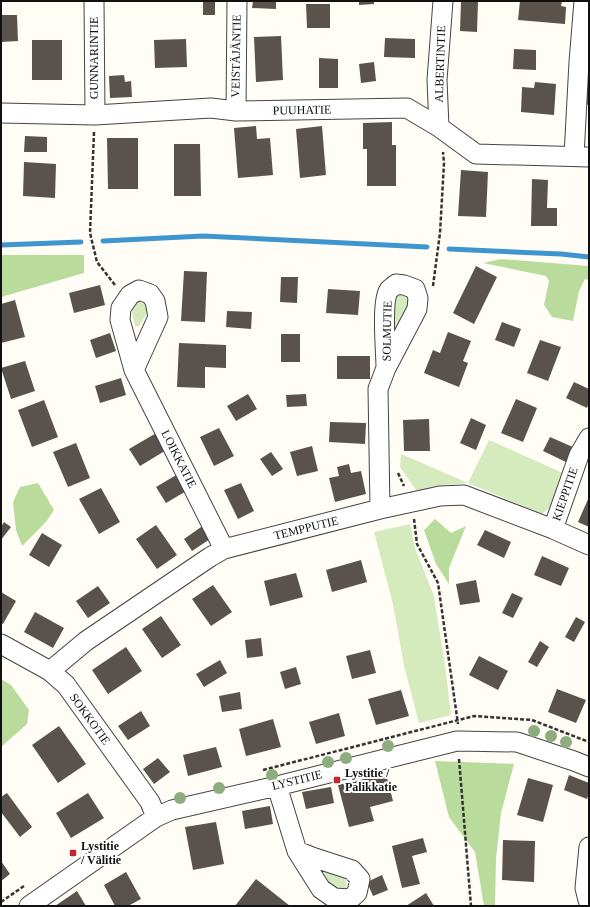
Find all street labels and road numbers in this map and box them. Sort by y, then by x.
street label: VEISTÄJÄNTIE [228,14,244,98]
street label: GUNNARINTIE [87,17,101,99]
street label: ALBERTINTIE [432,25,448,103]
street label: PUUHATIE [273,102,331,118]
street label: SOLMUTIE [379,301,395,361]
street label: LOIKKATIE [158,428,200,490]
street label: KIEPPITIE [549,465,581,523]
street label: TEMPPUTIE [272,513,340,543]
street label: SOKKOTIE [67,691,113,747]
street label: LYSTITIE [270,767,324,793]

